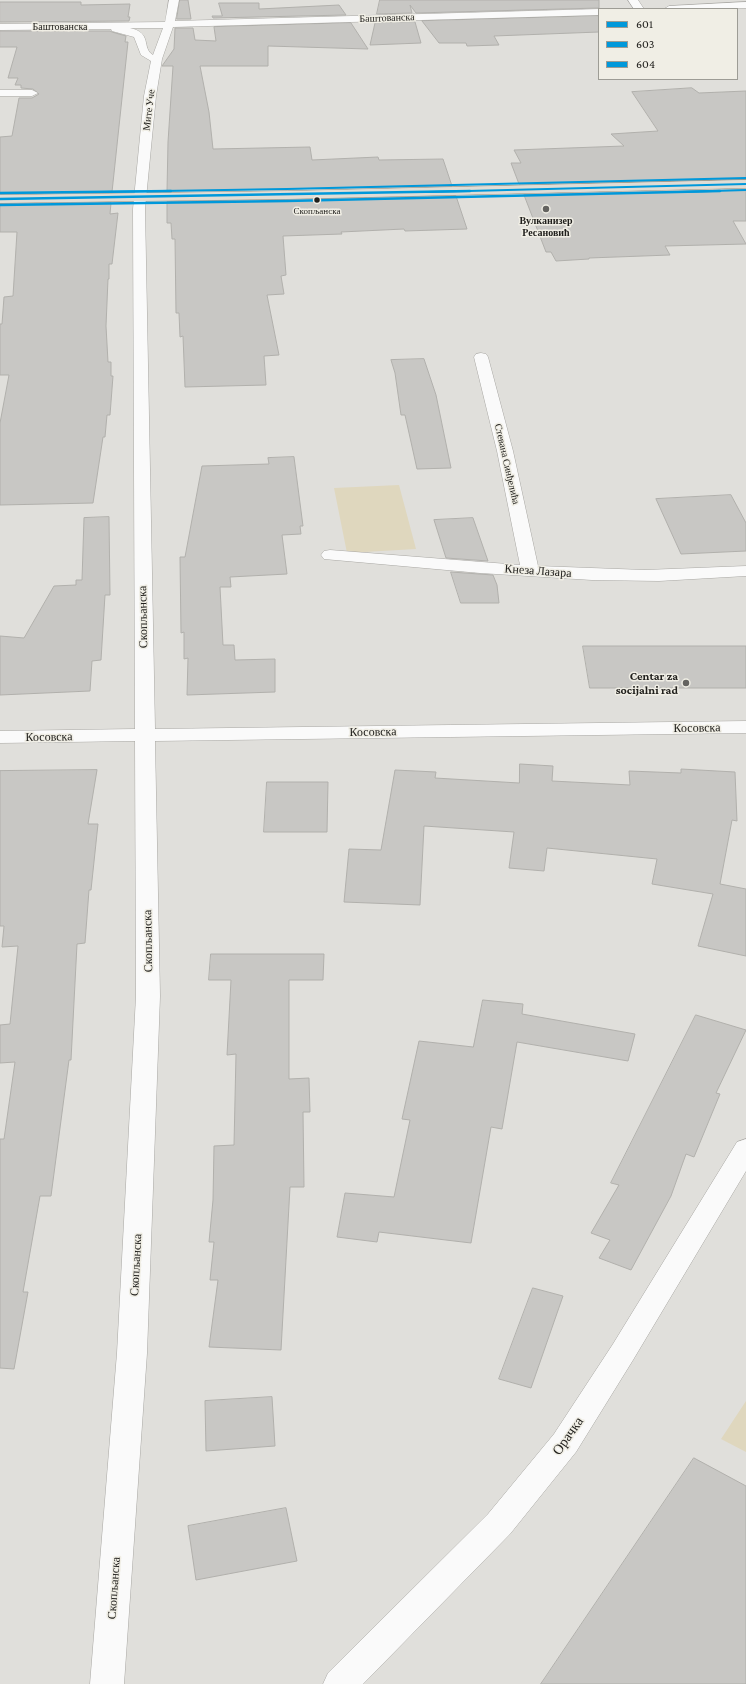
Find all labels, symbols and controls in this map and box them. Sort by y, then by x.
legend [598,8,738,80]
street label: Баштованска [359,11,415,25]
text: 601 [636,17,653,31]
street label: Баштованска [32,21,88,33]
text: 603 [636,37,654,51]
text: 604 [636,57,655,71]
street label: Мите Уче [141,89,157,131]
marker: Скопљанска [312,195,322,205]
marker: Вулканизер Ресановић [541,204,551,214]
place label: Скопљанска [294,206,340,216]
place label: Вулканизер Ресановић [519,215,573,238]
street label: Стевана Синђелића [492,422,522,506]
street label: Кнеза Лазара [504,561,572,581]
street label: Скопљанска [135,586,151,648]
place label: Centar za socijalni rad [616,669,678,697]
marker: Centar za socijalni rad [681,678,691,688]
street label: Косовска [673,720,721,736]
street label: Косовска [349,724,397,740]
street label: Косовска [25,729,73,745]
street label: Скопљанска [140,910,156,972]
street label: Скопљанска [127,1233,145,1297]
street label: Орачка [549,1414,587,1458]
street label: Скопљанска [105,1556,123,1620]

